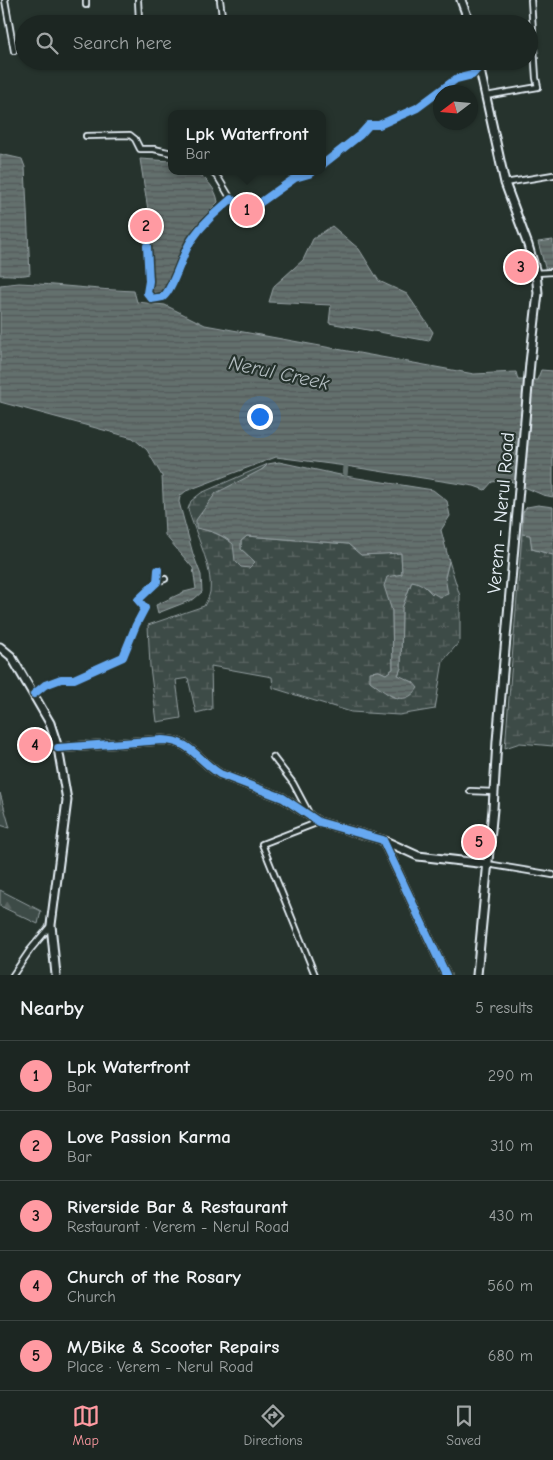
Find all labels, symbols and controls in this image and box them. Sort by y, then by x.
search box [15,15,538,70]
icon: search [33,29,61,57]
text: Search here [73,32,172,54]
north arrow [433,85,478,130]
popup [168,110,326,175]
text: Lpk Waterfront [185,123,309,145]
text: Bar [185,145,210,163]
pin: 1 [231,191,263,229]
pin: 2 [130,207,162,245]
pin: 3 [505,248,537,286]
water label: Nerul Creek [227,351,332,395]
your location [247,404,273,430]
street label: Verem - Nerul Road [483,431,519,595]
pin: 4 [19,726,51,764]
pin: 5 [463,823,495,861]
text: Nearby [20,996,84,1020]
text: 5 results [475,999,533,1017]
text: Lpk Waterfront [67,1056,190,1078]
text: 1 [33,1067,39,1085]
text: 290 m [488,1067,533,1085]
text: Bar [67,1078,92,1096]
text: Love Passion Karma [67,1126,231,1148]
text: 2 [32,1137,40,1155]
text: 310 m [490,1137,533,1155]
text: Bar [67,1148,92,1166]
text: Riverside Bar & Restaurant [67,1196,288,1218]
text: 3 [32,1207,40,1225]
text: 430 m [489,1207,533,1225]
text: Restaurant · Verem - Nerul Road [67,1218,289,1236]
text: Church of the Rosary [67,1266,241,1288]
text: 4 [32,1277,40,1295]
text: 560 m [487,1277,533,1295]
text: Church [67,1288,116,1306]
text: M/Bike & Scooter Repairs [67,1336,279,1358]
text: 5 [32,1347,40,1365]
text: 680 m [488,1347,533,1365]
text: Place · Verem - Nerul Road [67,1358,253,1376]
tab: Map [72,1402,100,1449]
tab: Directions [243,1402,303,1449]
tab: Saved [446,1402,481,1449]

